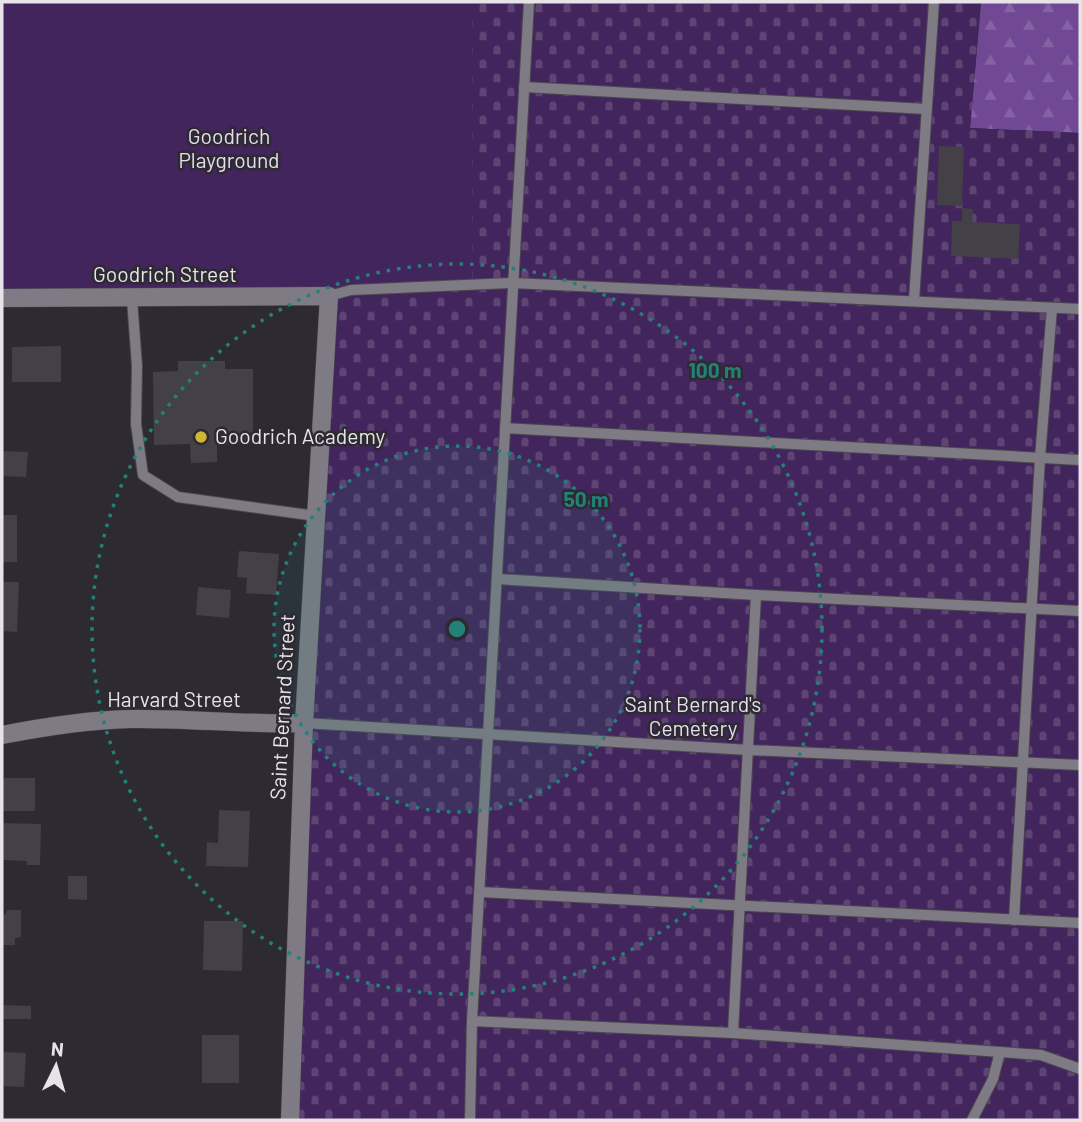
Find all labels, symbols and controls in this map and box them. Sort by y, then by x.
park label: Goodrich Playground [178,123,280,172]
street label: Goodrich Street [93,261,237,286]
text: 100 m [688,357,742,382]
place label: Goodrich Academy [215,423,386,448]
marker: Goodrich Academy [193,429,209,445]
text: 50 m [563,486,609,511]
street label: Saint Bernard Street [264,613,299,800]
centre of rings [445,617,469,641]
street label: Harvard Street [107,686,241,711]
park label: Saint Bernard's Cemetery [625,691,761,740]
north arrow [21,1031,91,1101]
text: N [50,1037,65,1061]

